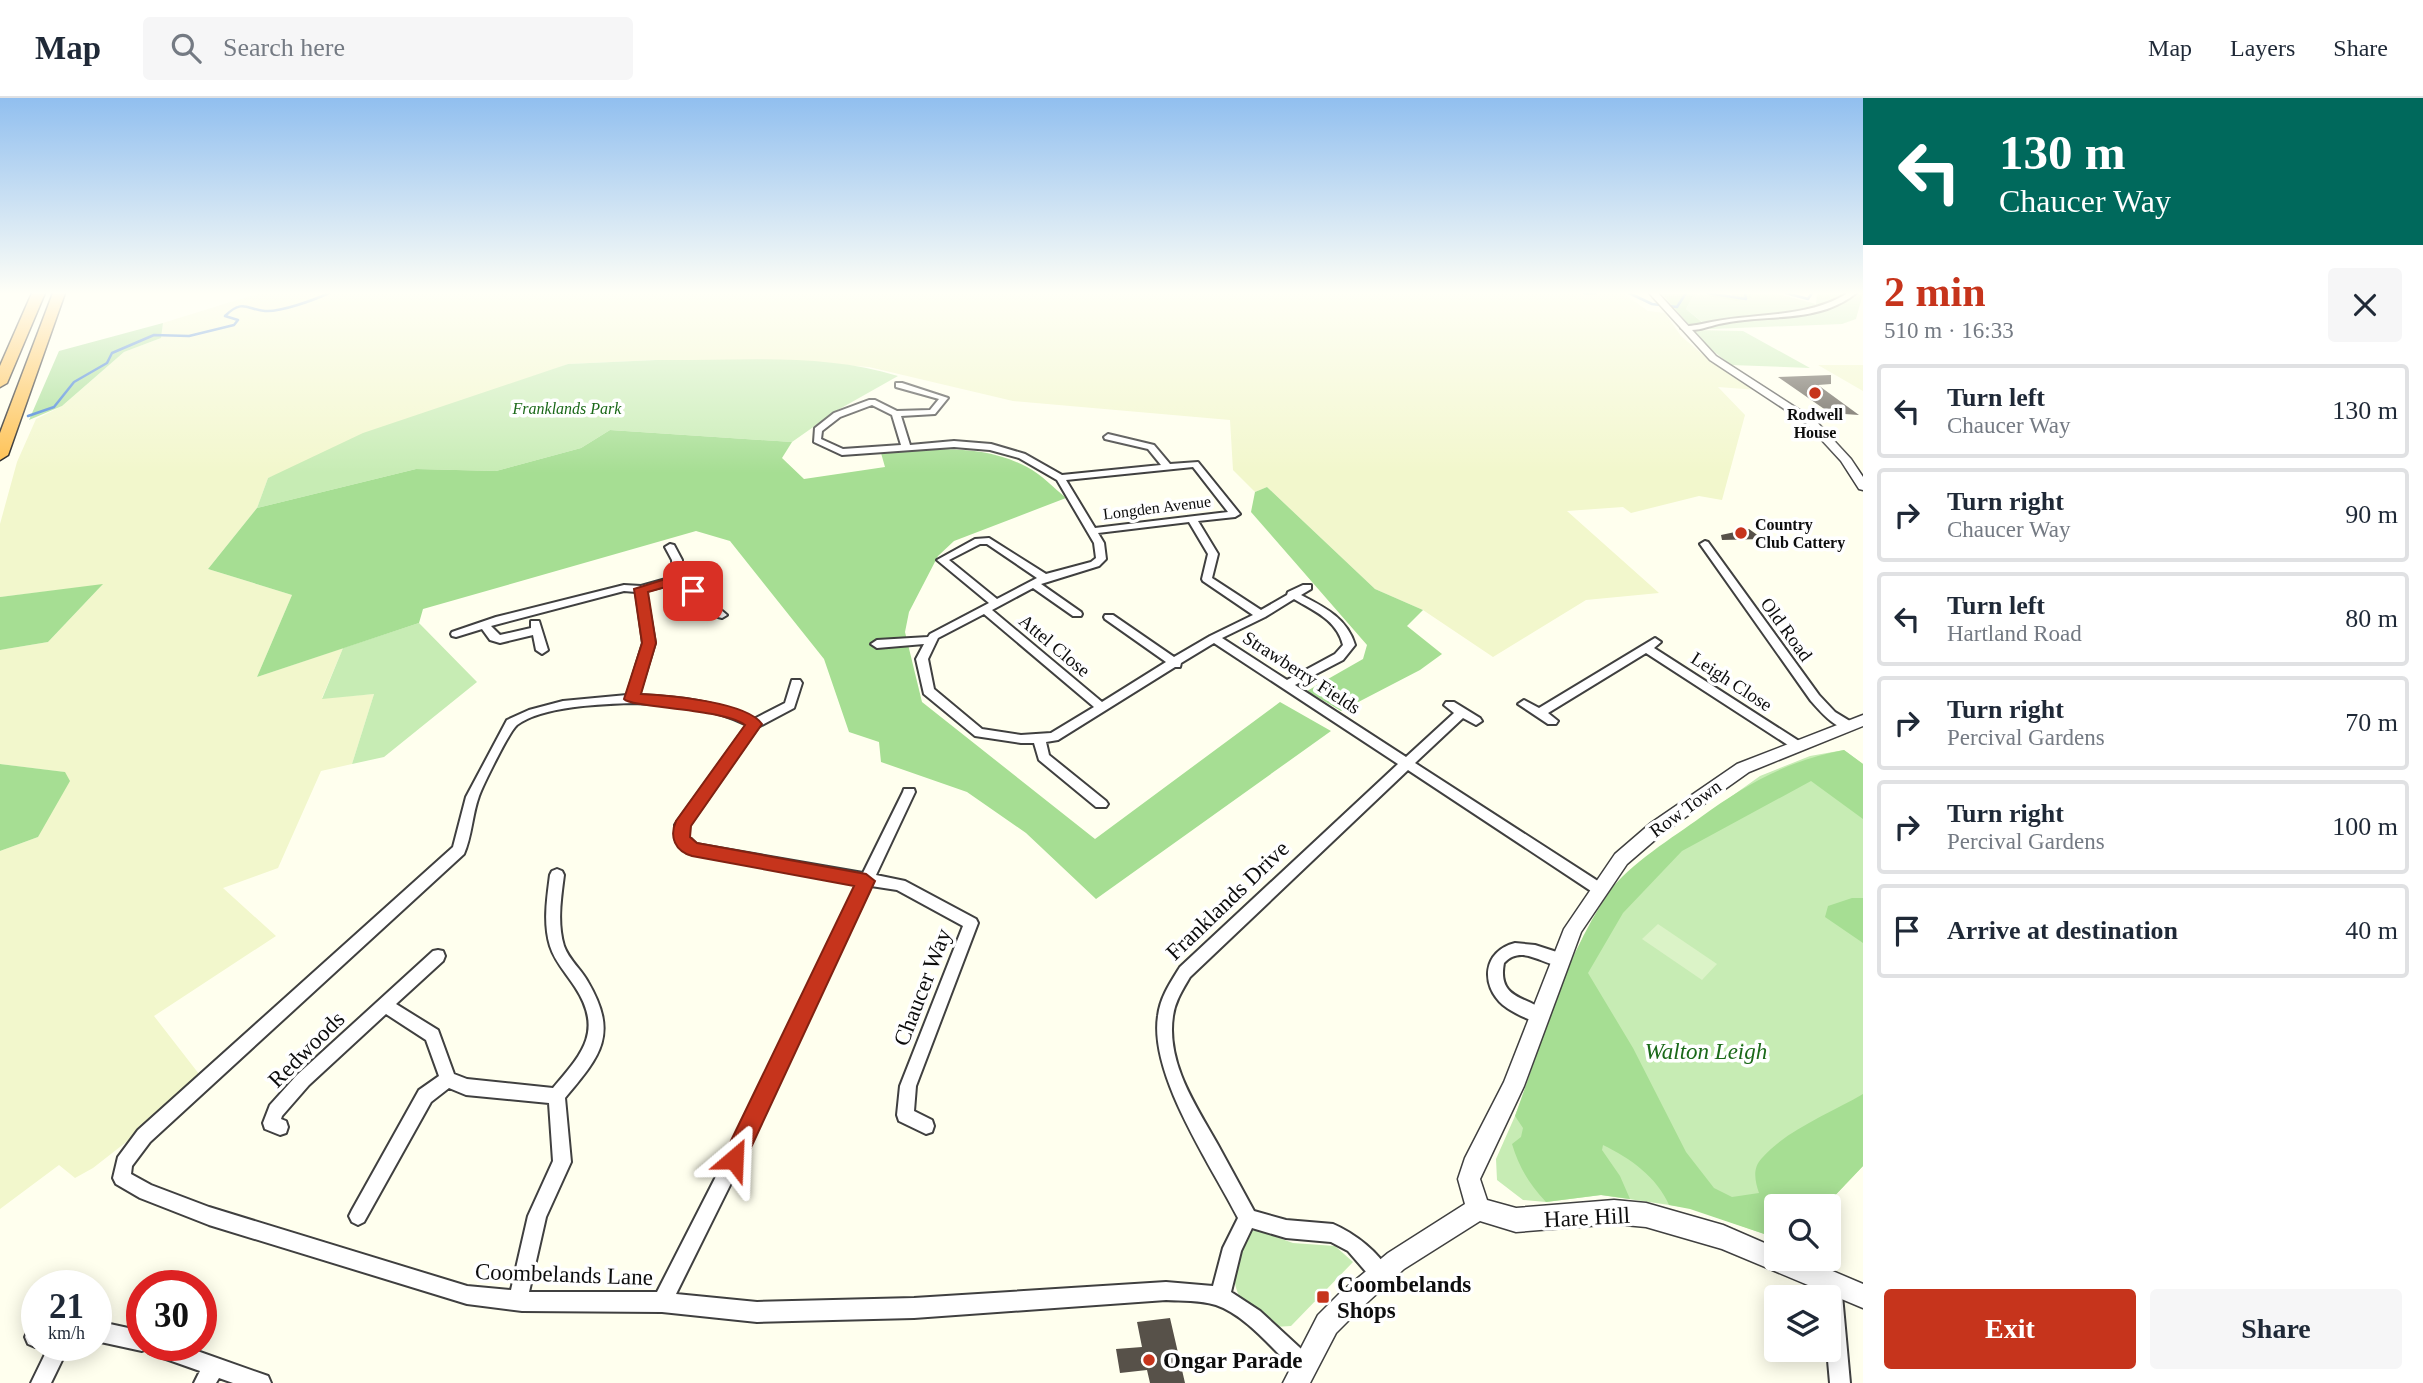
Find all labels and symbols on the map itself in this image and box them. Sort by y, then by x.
marker: Rodwell House [1807,385,1823,401]
park label: Franklands Park [512,400,622,417]
place label: Rodwell House [1787,406,1844,441]
street label: Longden Avenue [1102,492,1212,524]
place label: Country Club Cattery [1755,516,1845,552]
marker: Country Club Cattery [1733,525,1749,541]
pin [663,561,723,621]
street label: Old Road [1757,593,1817,666]
street label: Attel Close [1015,610,1094,681]
street label: Strawberry Fields [1239,627,1364,718]
street label: Leigh Close [1687,647,1776,715]
street label: Row Town [1645,775,1726,841]
street label: Franklands Drive [1161,836,1294,965]
street label: Chaucer Way [889,925,956,1049]
street label: Redwoods [263,1006,350,1093]
park label: Walton Leigh [1645,1039,1767,1064]
position arrow [697,1122,771,1196]
street label: Hare Hill [1543,1203,1631,1232]
street label: Coombelands Lane [474,1259,653,1290]
speed limit sign: 30 [126,1270,217,1361]
place label: Coombelands Shops [1337,1272,1471,1323]
marker: Coombelands Shops [1315,1289,1331,1305]
place label: Ongar Parade [1163,1348,1302,1373]
marker: Ongar Parade [1141,1352,1157,1368]

